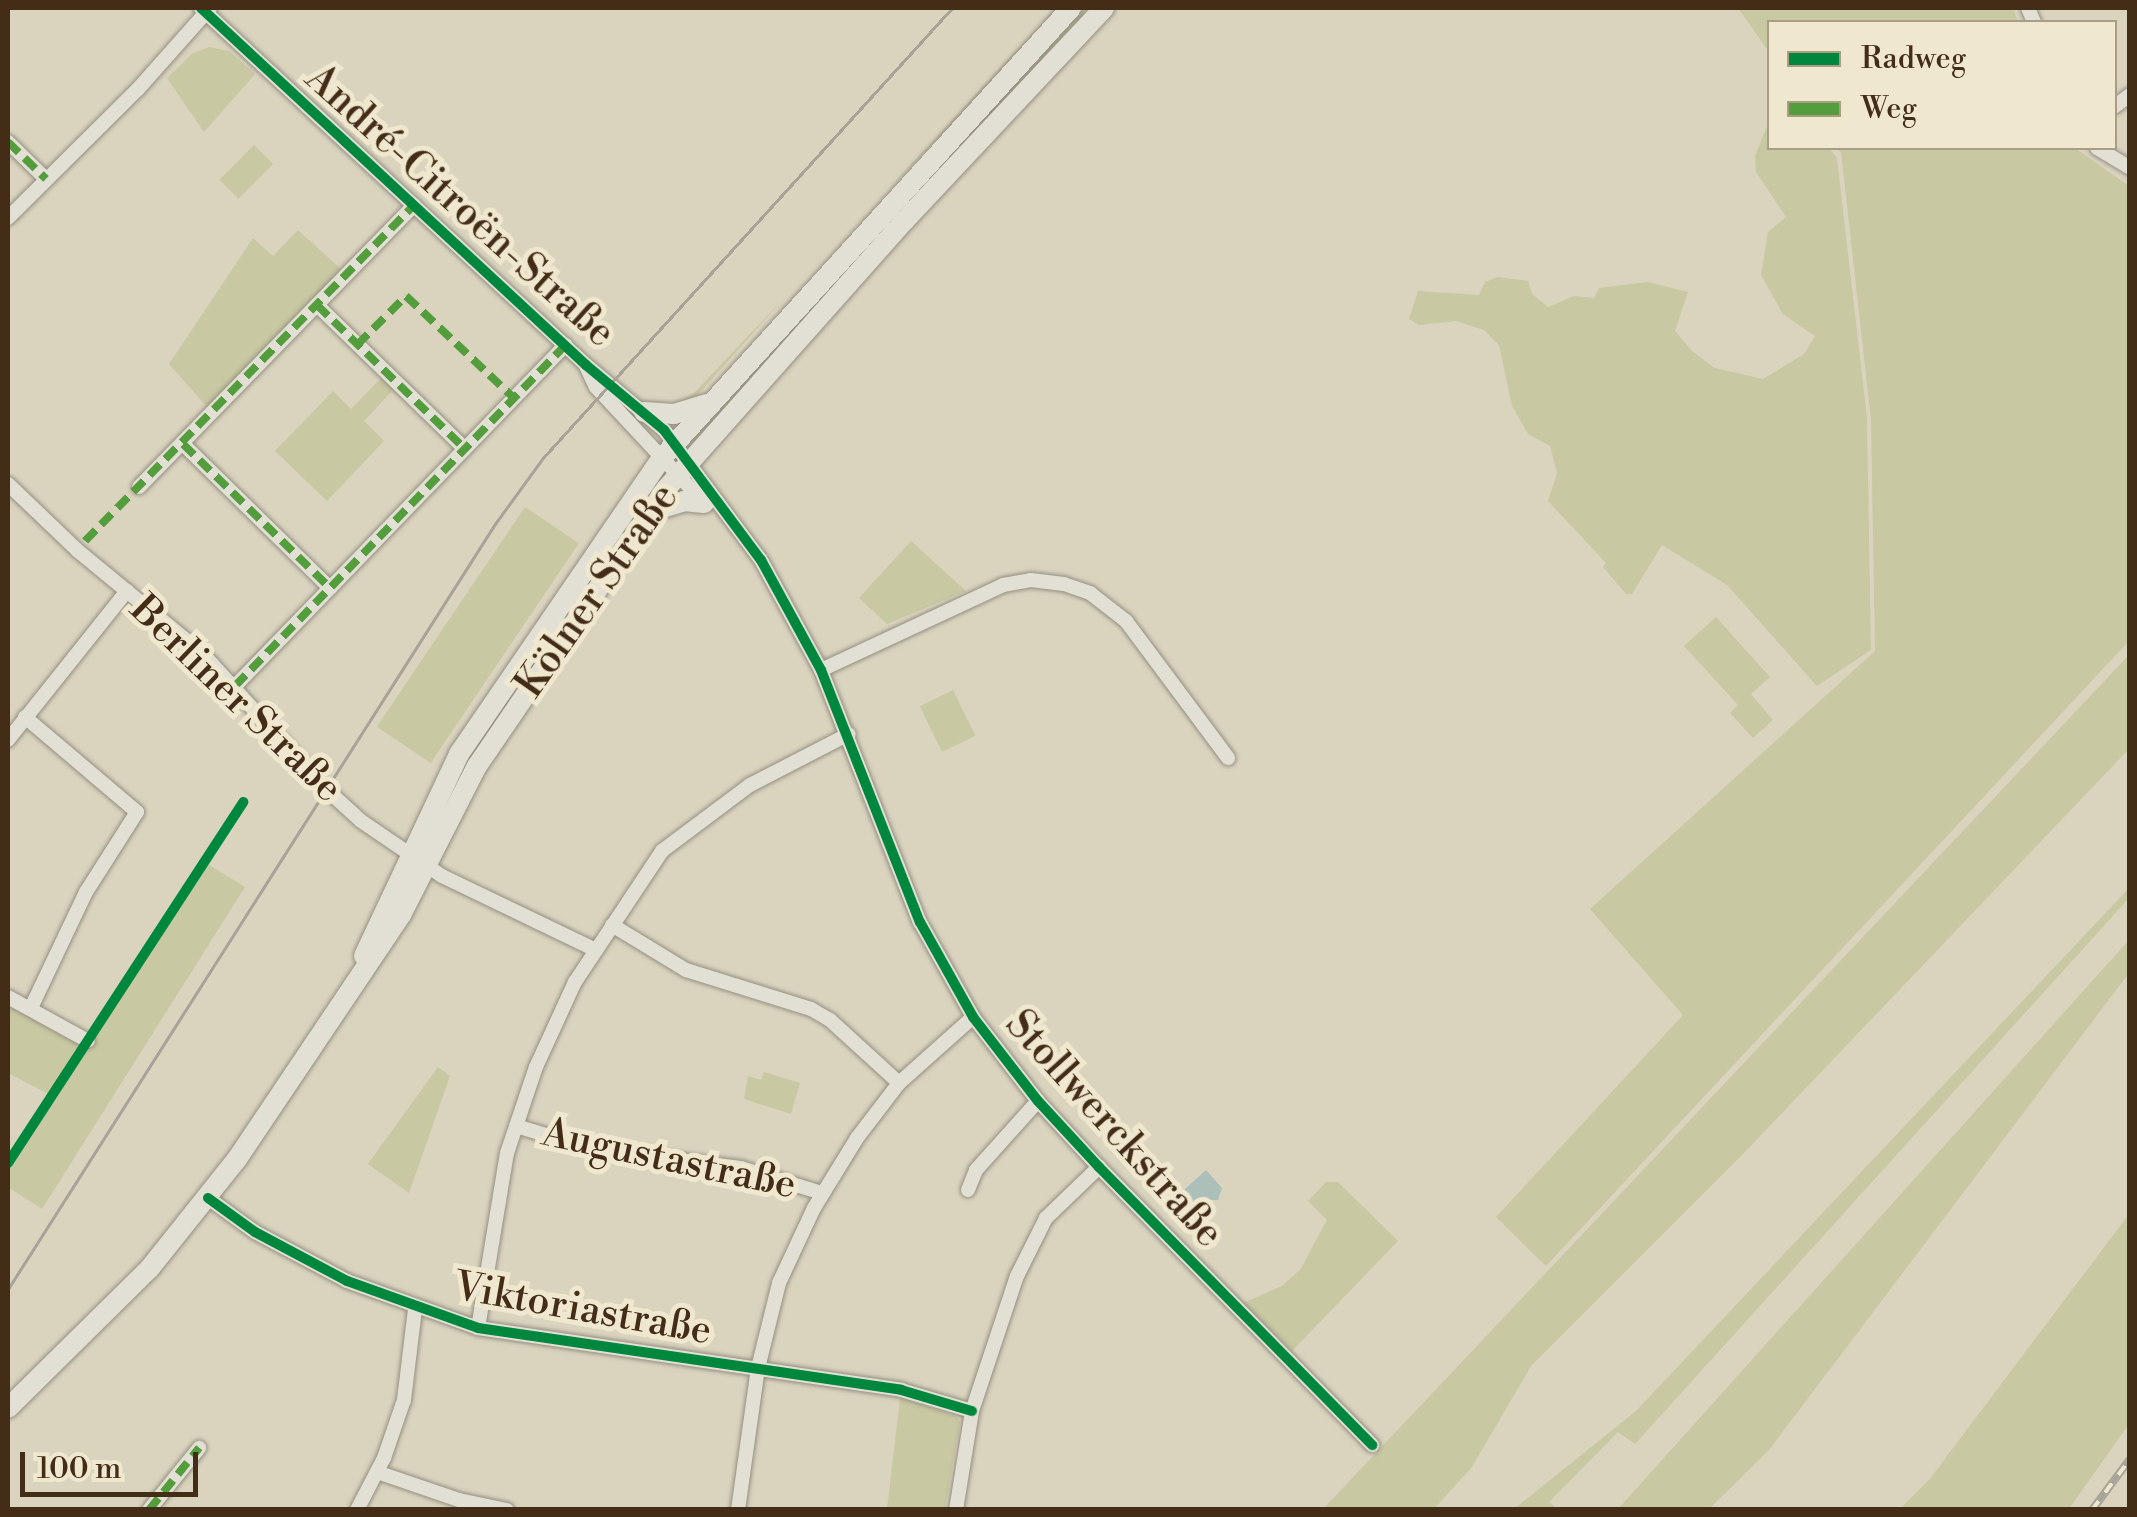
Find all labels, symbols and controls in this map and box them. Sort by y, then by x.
legend [1767,20,2117,150]
text: Radweg [1861,40,1966,78]
street label: André-Citroën-Straße [296,55,624,357]
text: Weg [1861,90,1917,128]
street label: Kölner Straße [506,475,688,707]
street label: Berliner Straße [120,586,352,812]
street label: Stollwerckstraße [995,1001,1233,1257]
street label: Augustastraße [538,1109,800,1209]
street label: Viktoriastraße [451,1263,715,1355]
scale bar [25,1432,202,1494]
text: 100 m [37,1450,121,1488]

